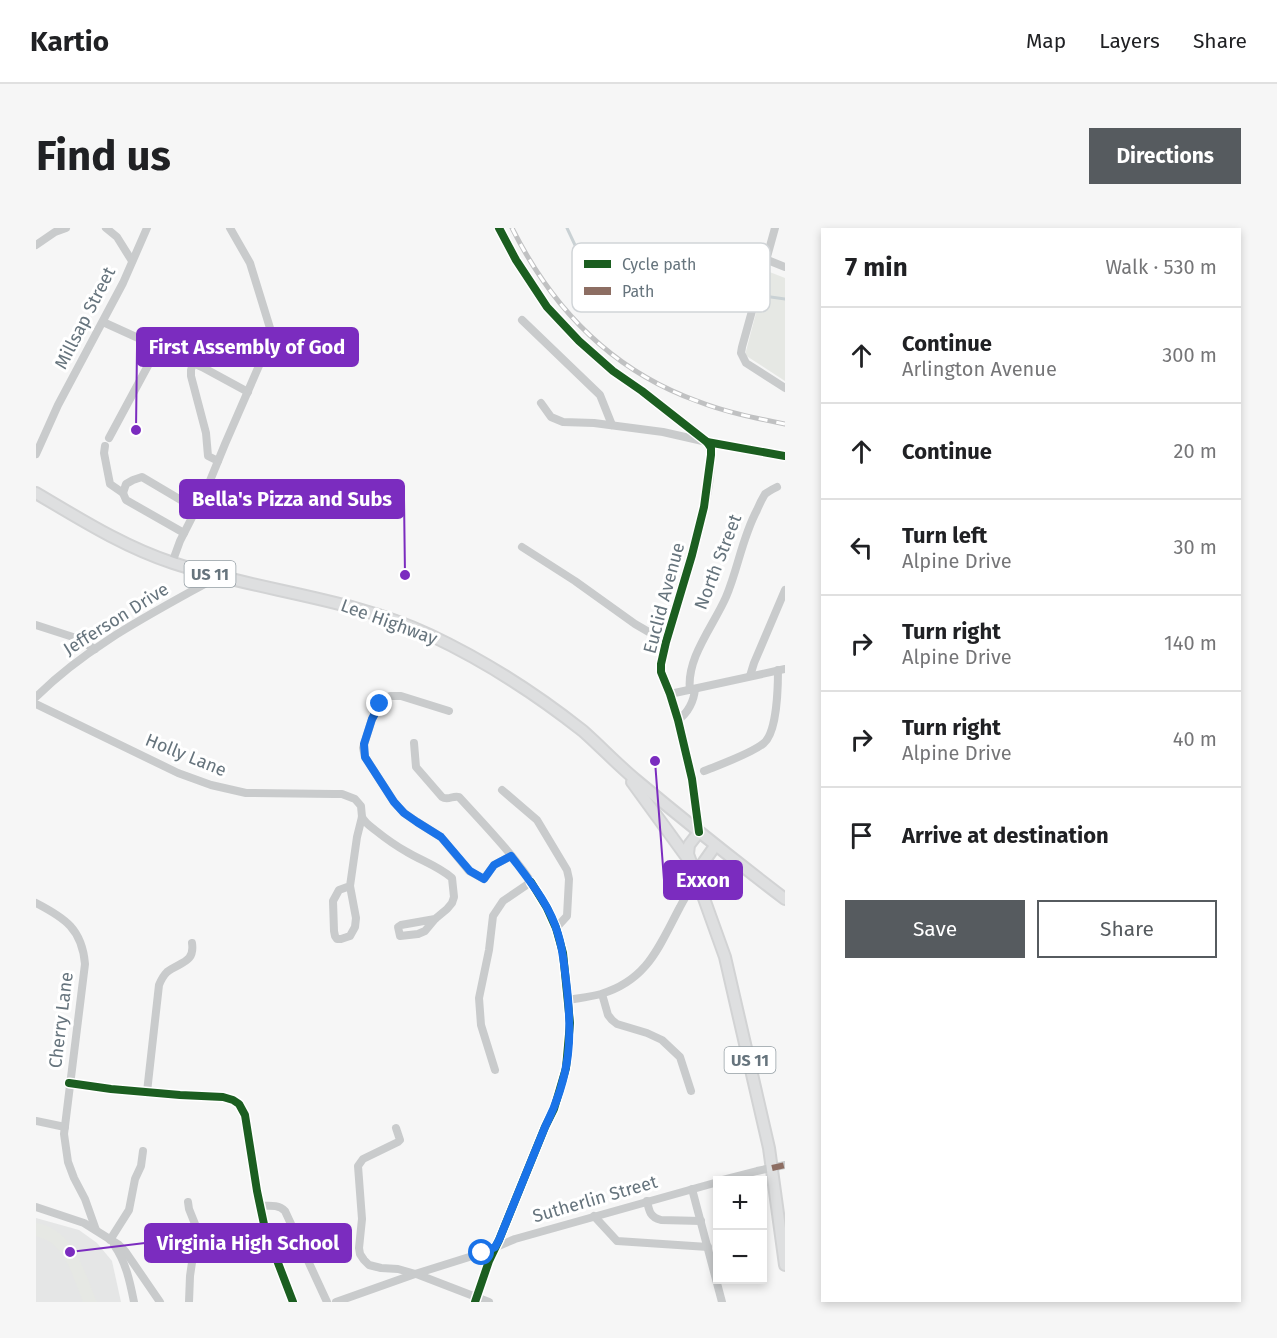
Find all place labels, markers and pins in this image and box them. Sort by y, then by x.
callout: First Assembly of God [137,328,358,366]
callout: Bella's Pizza and Subs [180,480,404,518]
callout: Exxon [664,861,742,899]
callout: Virginia High School [145,1224,351,1262]

